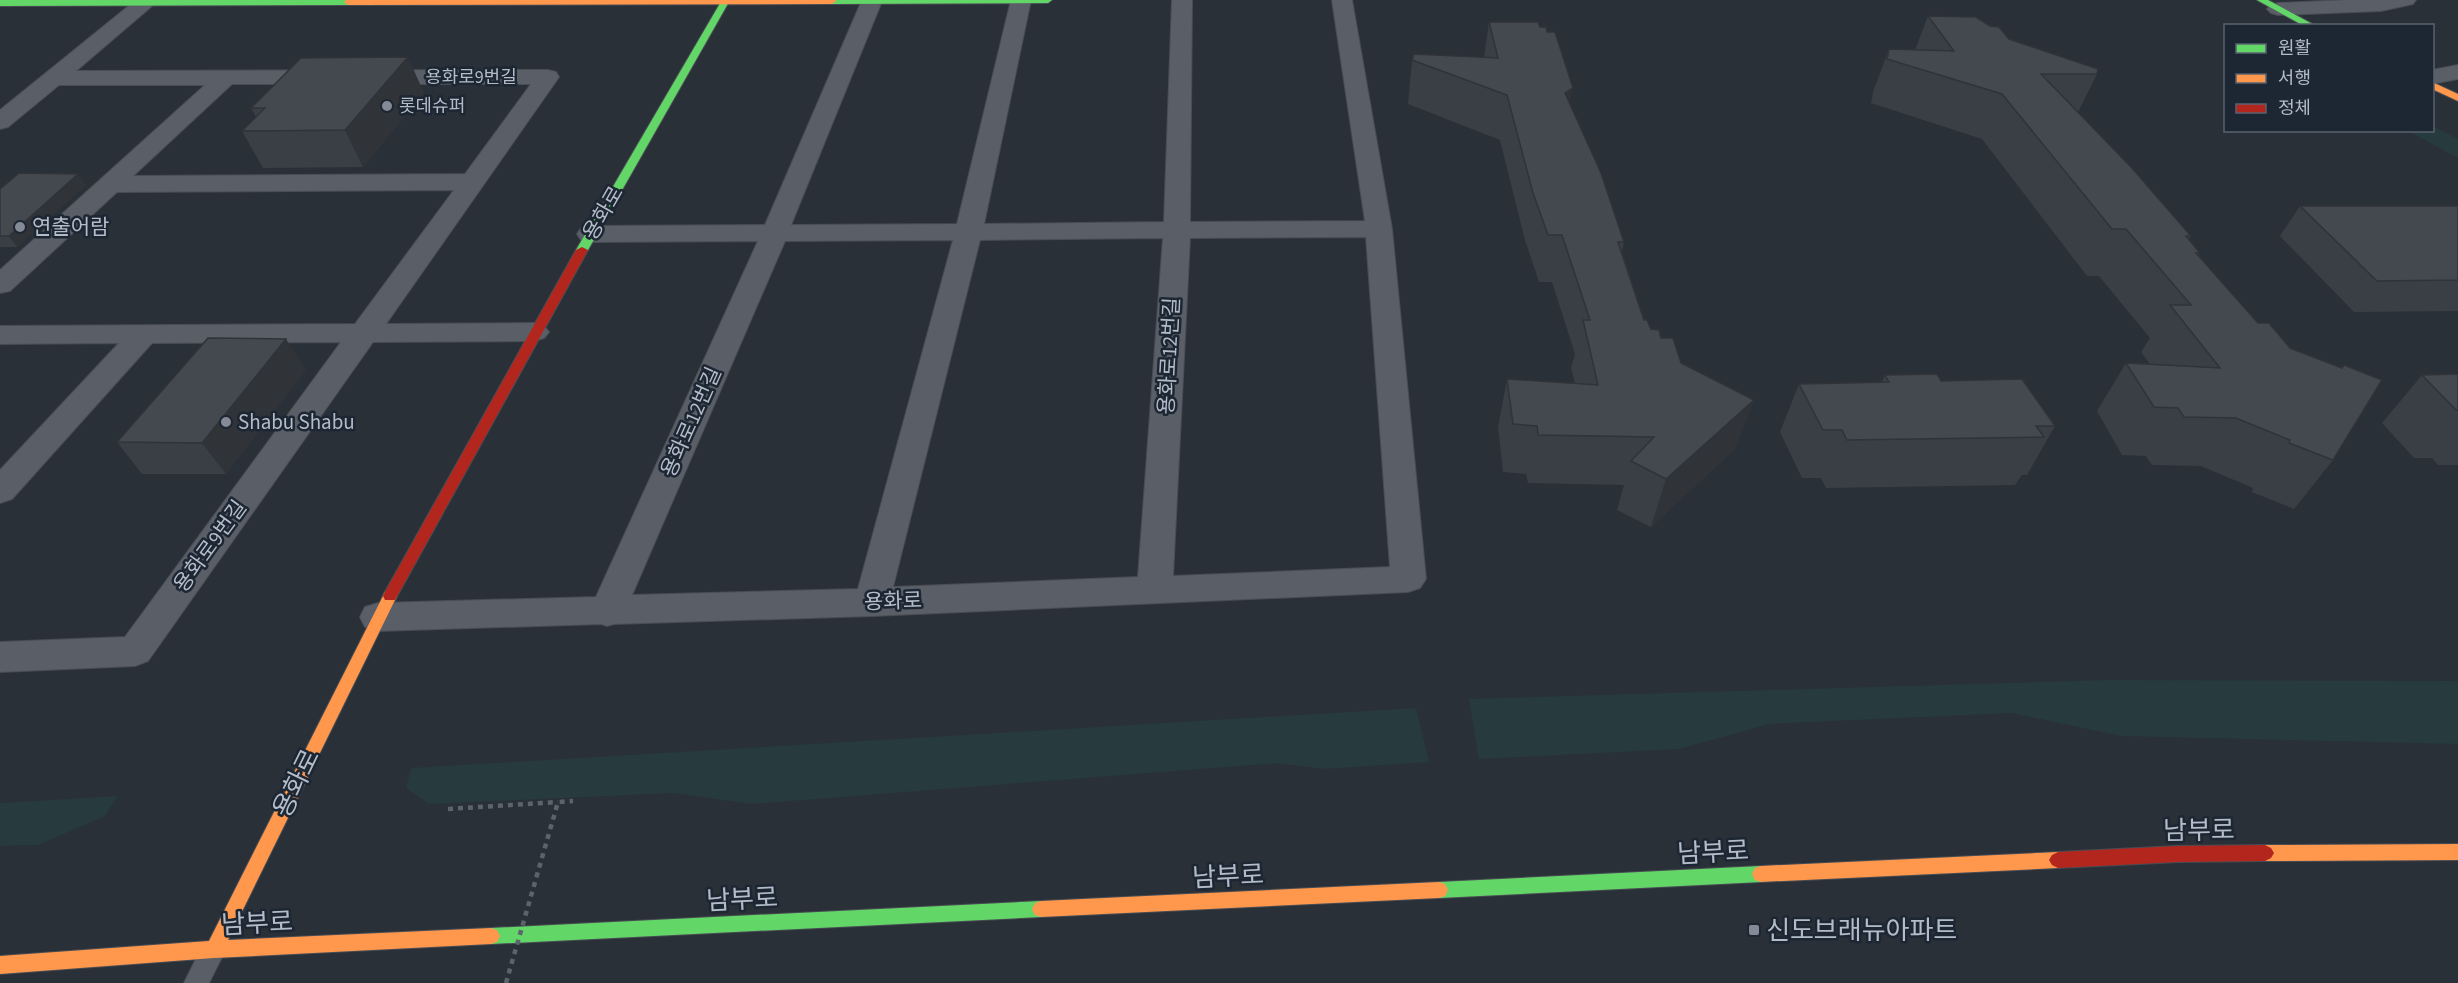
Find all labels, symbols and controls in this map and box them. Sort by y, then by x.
legend [2224,24,2434,132]
text: 원활 [2278,36,2311,61]
street label: 용화로9번길 [425,65,517,90]
text: 서행 [2278,66,2311,91]
place label: 롯데슈퍼 [399,94,465,119]
text: 정체 [2278,96,2311,121]
marker: 롯데슈퍼 [380,99,394,113]
street label: 용화로 [576,180,630,246]
place label: 연출어람 [32,212,109,242]
marker: 연출어람 [13,220,27,234]
street label: 용화로12번길 [1151,297,1187,415]
street label: 용화로12번길 [653,362,729,482]
place label: Shabu Shabu [238,407,355,437]
marker: Shabu Shabu [219,415,233,429]
street label: 용화로9번길 [166,494,254,598]
street label: 용화로 [864,585,922,617]
street label: 용화로 [264,743,329,824]
street label: 남부로 [2163,811,2235,850]
street label: 남부로 [1676,832,1750,873]
street label: 남부로 [1191,856,1265,897]
street label: 남부로 [705,879,779,920]
street label: 남부로 [220,903,294,944]
place label: 신도브래뉴아파트 [1766,912,1957,949]
marker: 신도브래뉴아파트 [1747,923,1761,937]

